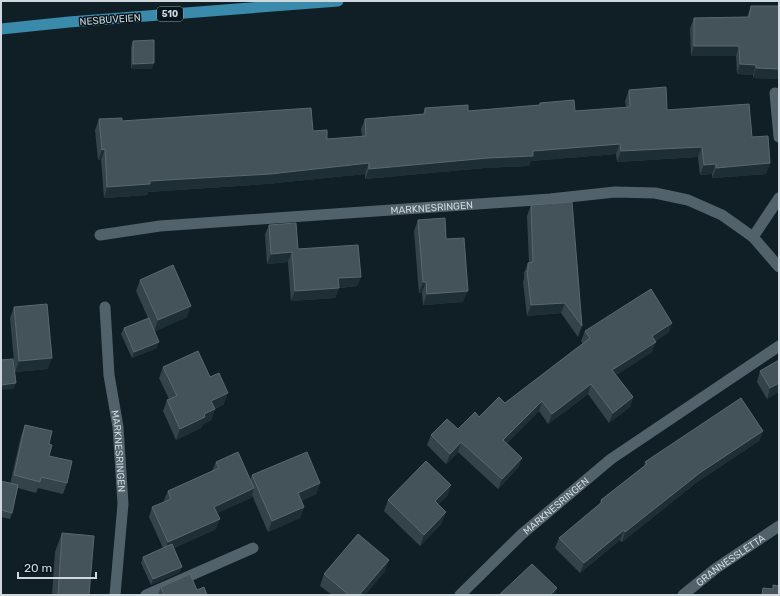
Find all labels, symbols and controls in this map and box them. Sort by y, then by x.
road number: 510 [157,7,183,21]
street label: NESBUVEIEN [79,12,141,28]
street label: MARKNESRINGEN [390,199,473,217]
street label: MARKNESRINGEN [108,409,127,493]
street label: MARKNESRINGEN [521,475,592,538]
street label: GRANNESSLETTA [694,532,768,589]
scale bar [18,554,96,580]
text: 20 m [24,561,52,575]

